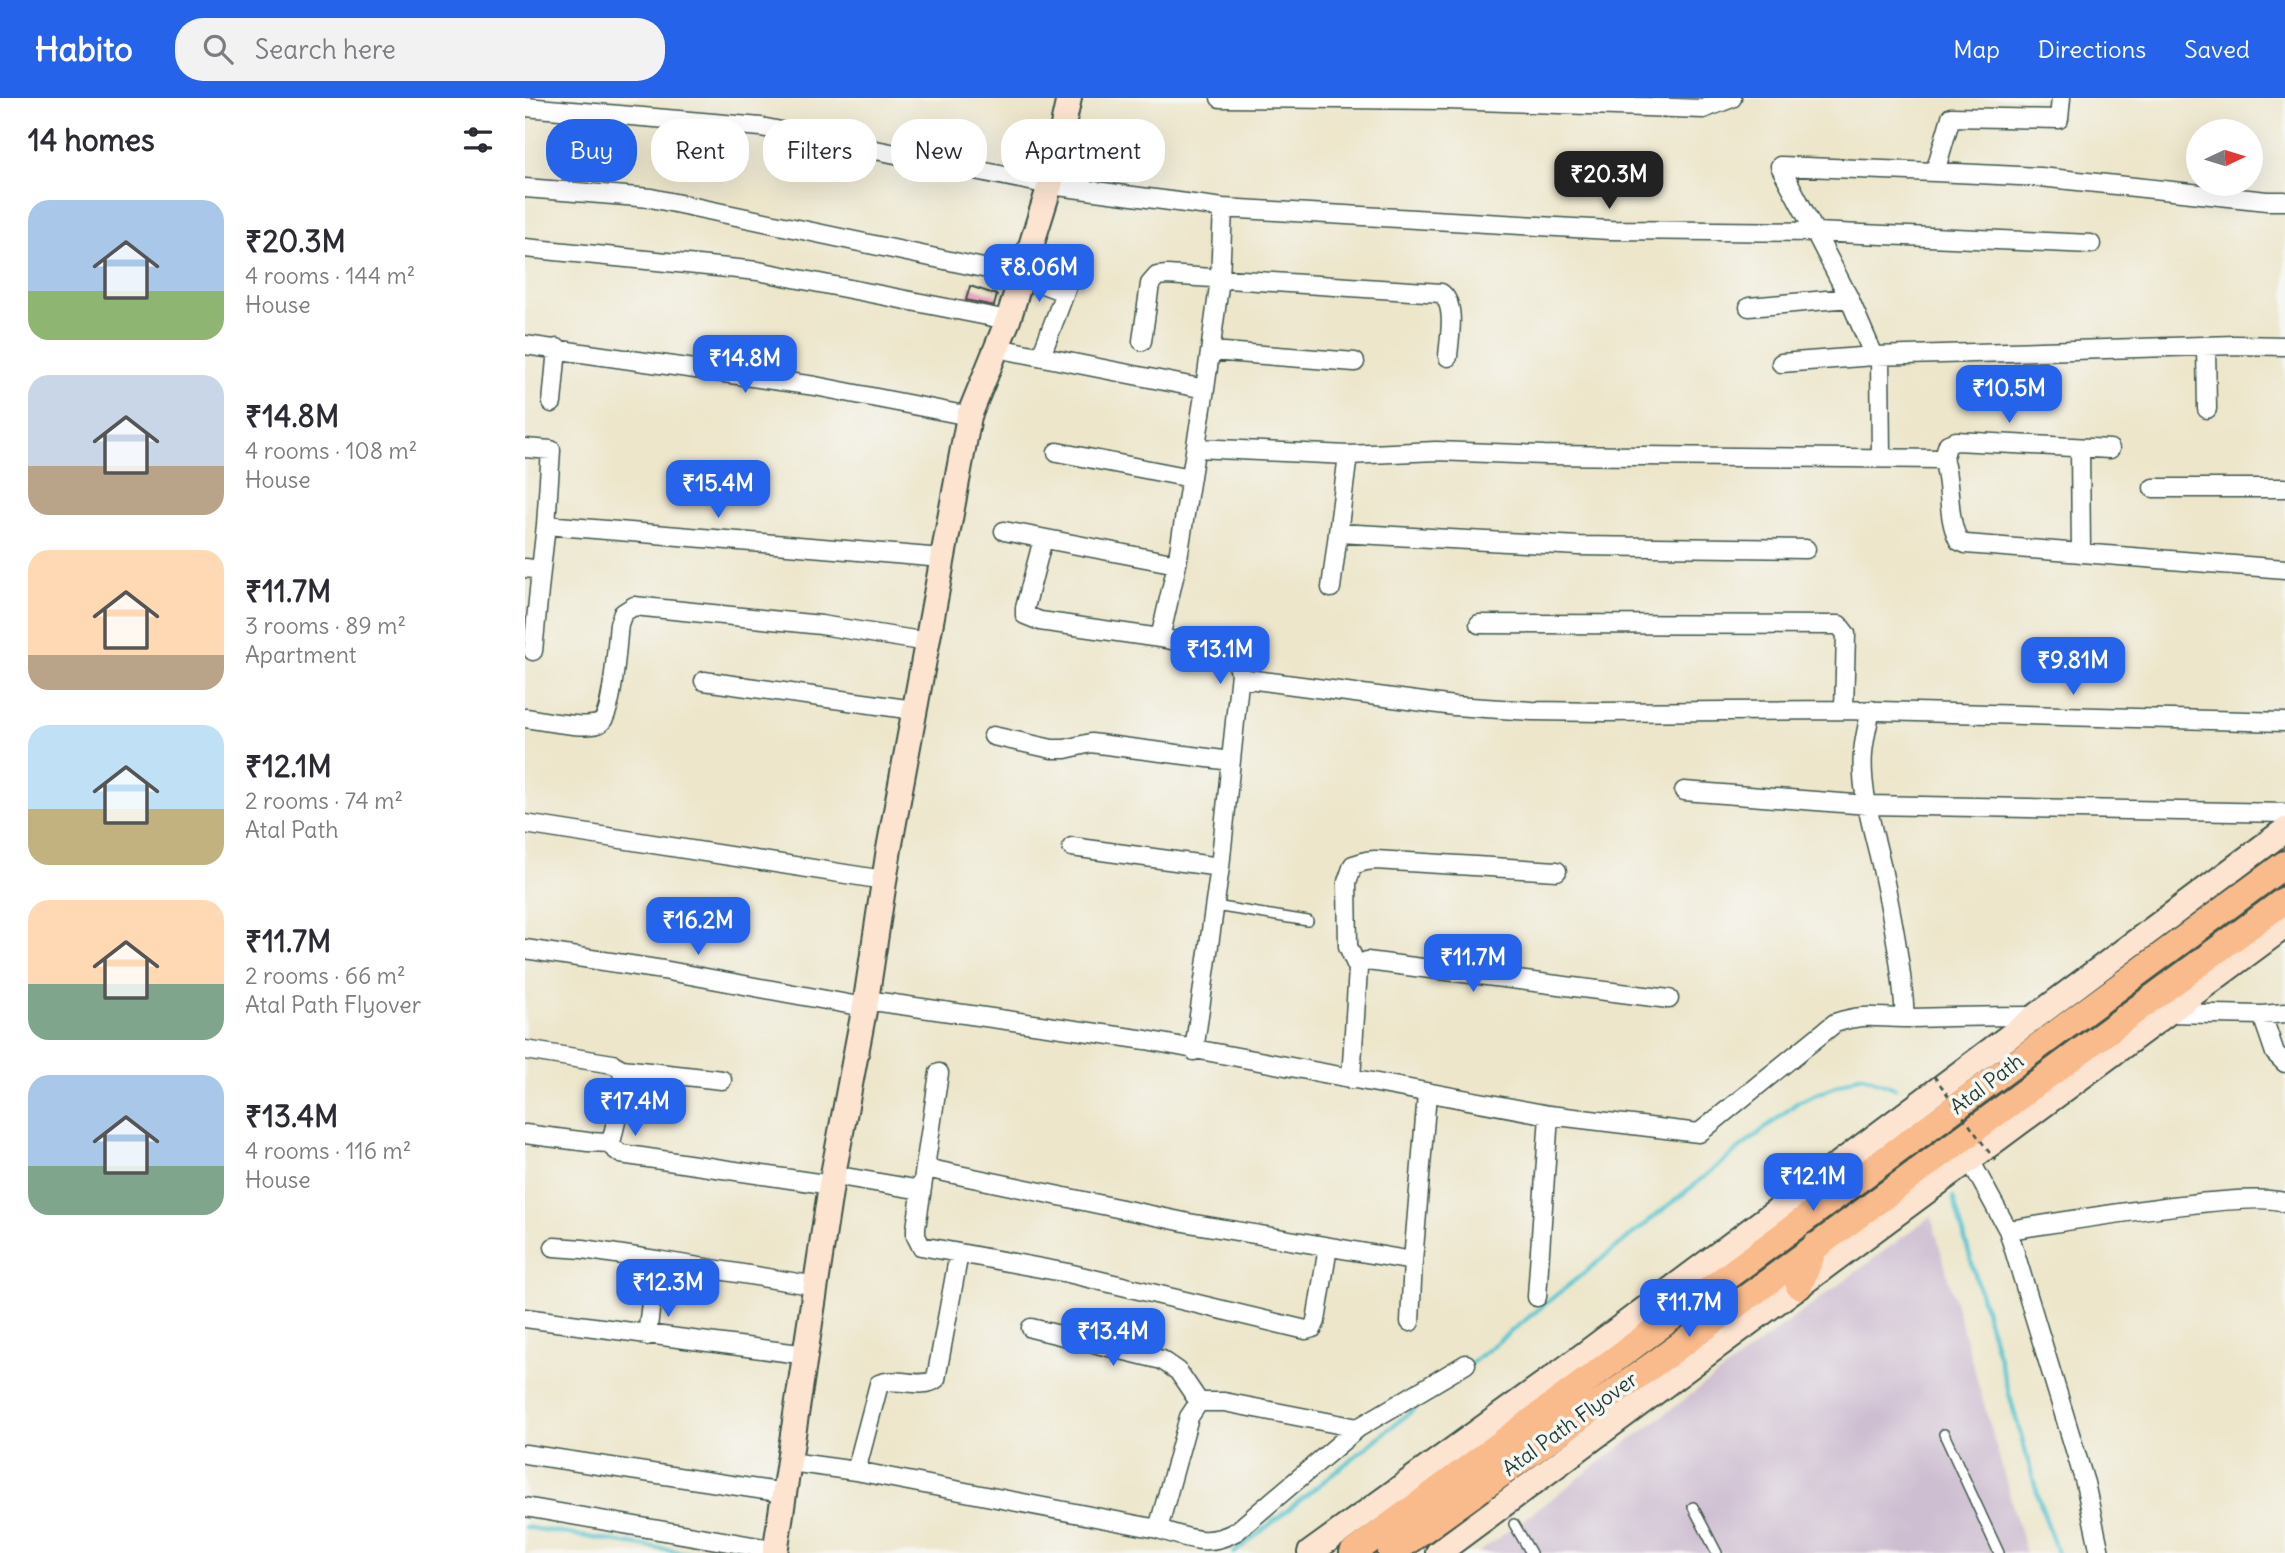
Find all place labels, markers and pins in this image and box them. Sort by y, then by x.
pin: ₹20.3M [1552,152,1666,211]
pin: ₹8.06M [982,244,1096,304]
pin: ₹14.8M [688,336,802,395]
pin: ₹10.5M [1952,366,2066,425]
pin: ₹15.4M [661,460,775,520]
pin: ₹13.1M [1163,626,1277,686]
pin: ₹9.81M [2016,638,2130,697]
pin: ₹16.2M [641,898,755,957]
pin: ₹11.7M [1416,934,1530,994]
pin: ₹17.4M [578,1079,692,1138]
pin: ₹12.1M [1756,1154,1870,1213]
pin: ₹12.3M [611,1260,725,1319]
pin: ₹11.7M [1632,1280,1746,1339]
pin: ₹13.4M [1056,1308,1170,1368]

